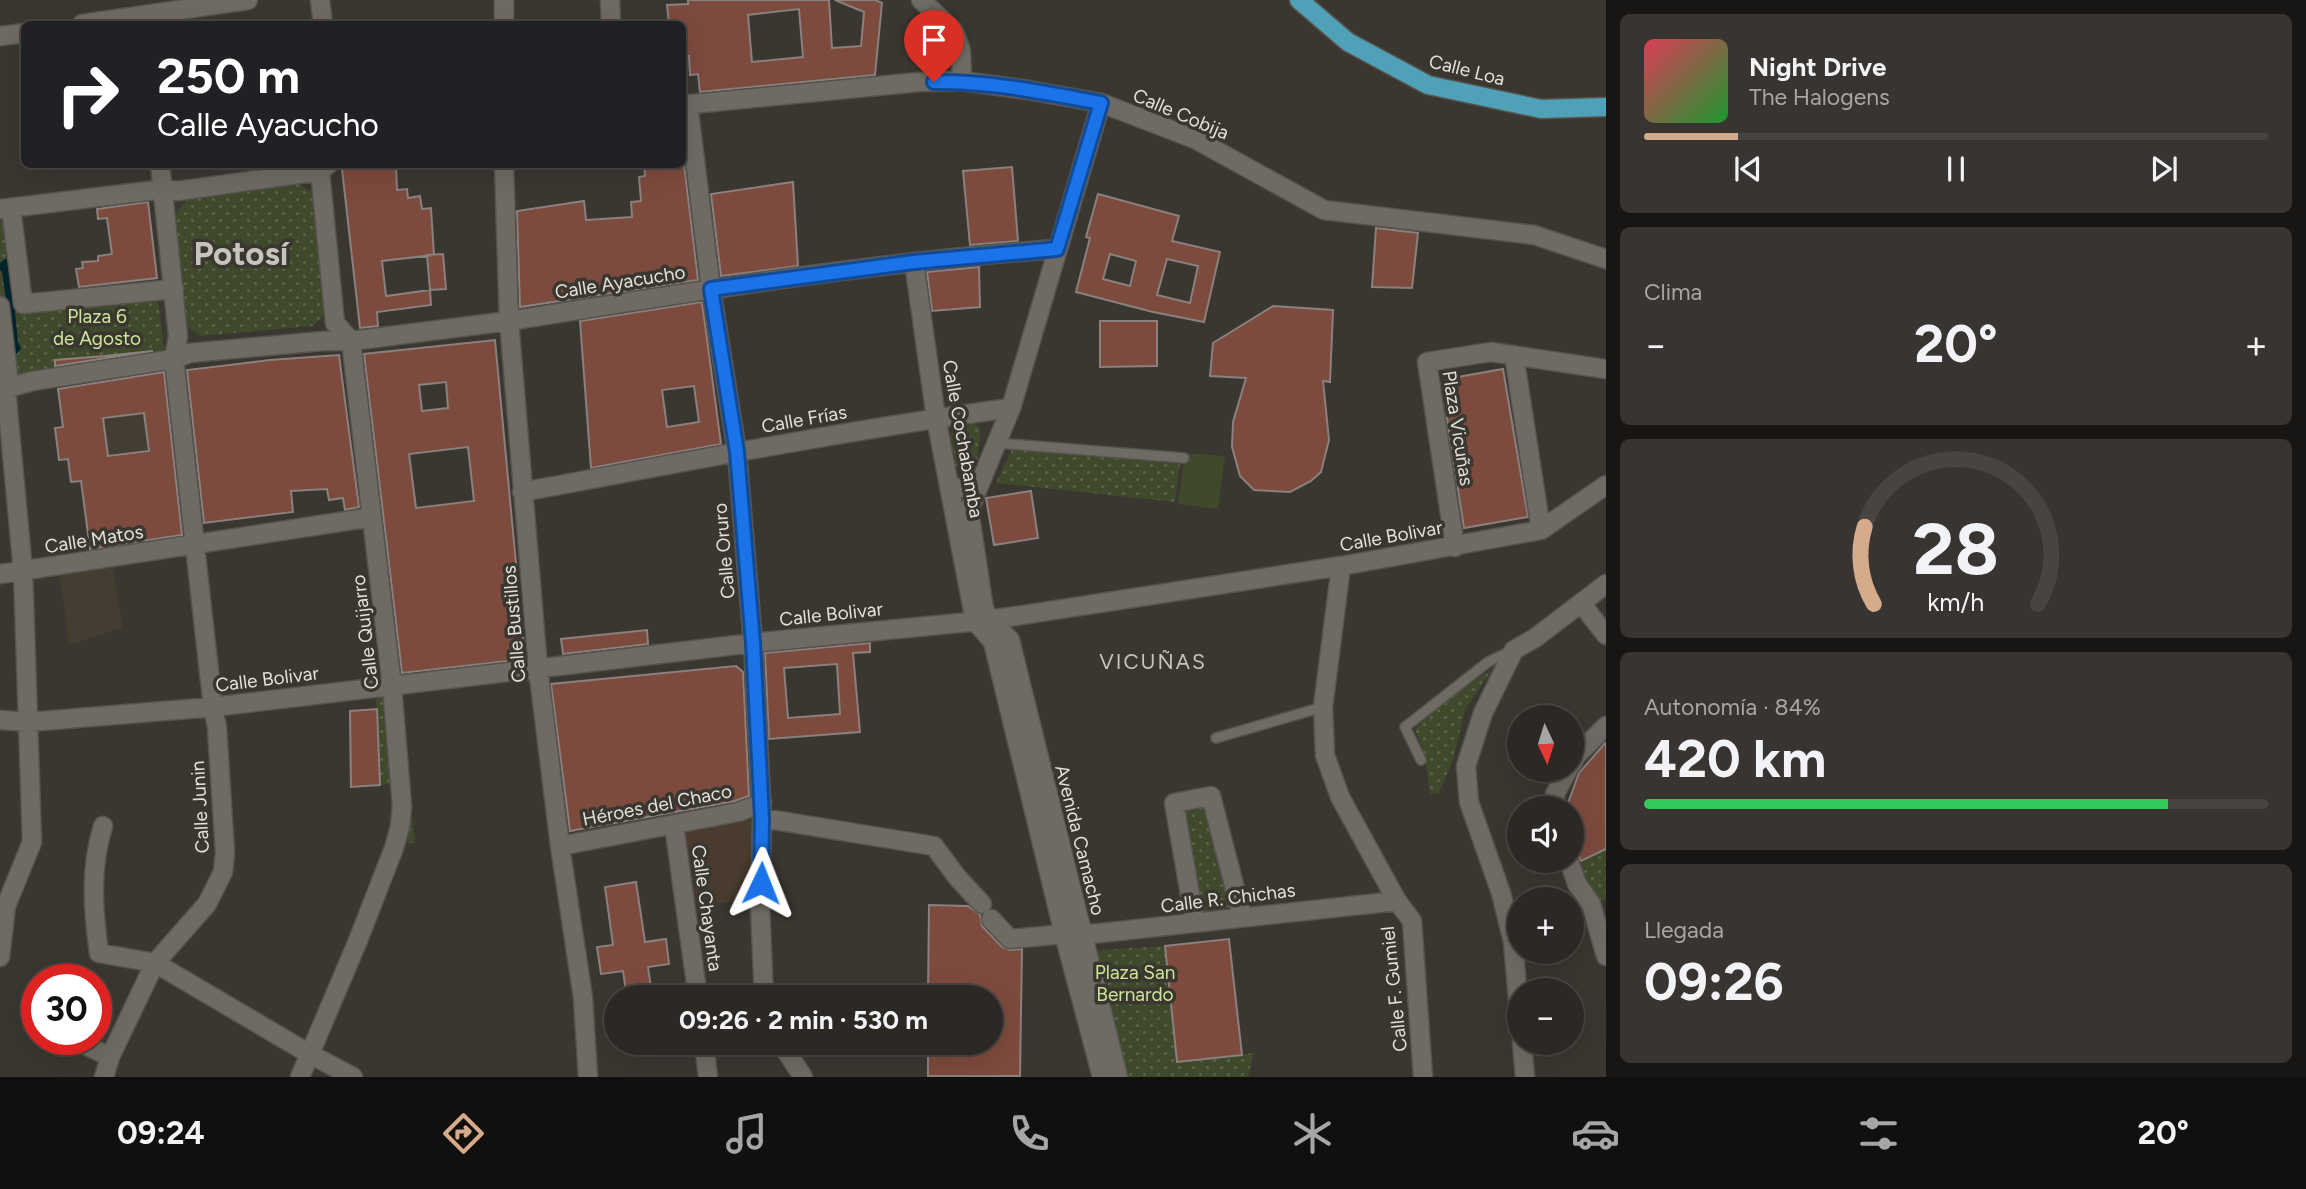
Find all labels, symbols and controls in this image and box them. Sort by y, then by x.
pin [904,10,964,82]
icon: arrive [915,21,953,59]
text: 250 m [157,46,300,105]
icon: right [42,49,133,140]
street label: Calle Loa [1427,49,1507,91]
text: Night Drive [1749,51,1886,83]
text: The Halogens [1749,83,1890,111]
street label: Calle Cobija [1130,84,1232,144]
text: Calle Ayacucho [157,106,379,144]
icon: previous [1729,150,1767,188]
icon: pause [1937,150,1975,188]
icon: next [2145,150,2183,188]
district label: Potosí [194,234,291,273]
street label: Calle Ayacucho [553,260,687,304]
text: Clima [1644,278,1702,306]
park label: Plaza 6 de Agosto [53,305,141,350]
text: 20° [1914,313,1998,375]
text: − [1644,322,1668,368]
text: + [2244,322,2268,368]
street label: Calle Cochabamba [938,358,988,520]
street label: Plaza Vicuñas [1438,369,1478,487]
street label: Calle Frías [759,400,849,438]
street label: Calle Oruro [708,502,740,600]
text: 28 [1913,506,1999,593]
street label: Calle Bolivar [1338,516,1445,556]
street label: Calle Matos [43,520,145,558]
street label: Calle Bustillos [497,564,531,684]
street label: Calle Quijarro [347,573,383,691]
text: km/h [1927,587,1985,617]
street label: Calle Bolivar [778,597,884,631]
district label: VICUÑAS [1099,649,1207,674]
street label: Calle Bolivar [214,661,320,697]
text: Autonomía · 84% [1644,693,1821,721]
north arrow [1507,705,1584,782]
map controls [1507,705,1584,1055]
text: 420 km [1644,728,1826,790]
street label: Calle Junin [186,760,214,854]
street label: Avenida Camacho [1050,762,1110,918]
street label: Héroes del Chaco [580,779,734,831]
button: sound [1507,796,1584,873]
street label: Calle Chayanta [687,843,727,973]
position arrow [724,846,798,920]
street label: Calle R. Chichas [1159,878,1297,918]
button: + [1507,887,1584,964]
text: Llegada [1644,916,1724,944]
street label: Calle F. Gumiel [1376,925,1412,1053]
text: 09:26 [1644,951,1784,1013]
park label: Plaza San Bernardo [1095,961,1175,1006]
speed limit sign: 30 [21,964,112,1055]
button: − [1507,978,1584,1055]
text: 09:26 · 2 min · 530 m [679,1004,928,1036]
icon: directions [439,1109,488,1158]
icon: music [722,1109,771,1158]
icon: phone [1005,1109,1054,1158]
icon: climate [1288,1109,1337,1158]
icon: car [1571,1109,1620,1158]
icon: filters [1854,1109,1903,1158]
text: 09:24 [117,1114,205,1152]
text: 20° [2138,1114,2189,1152]

